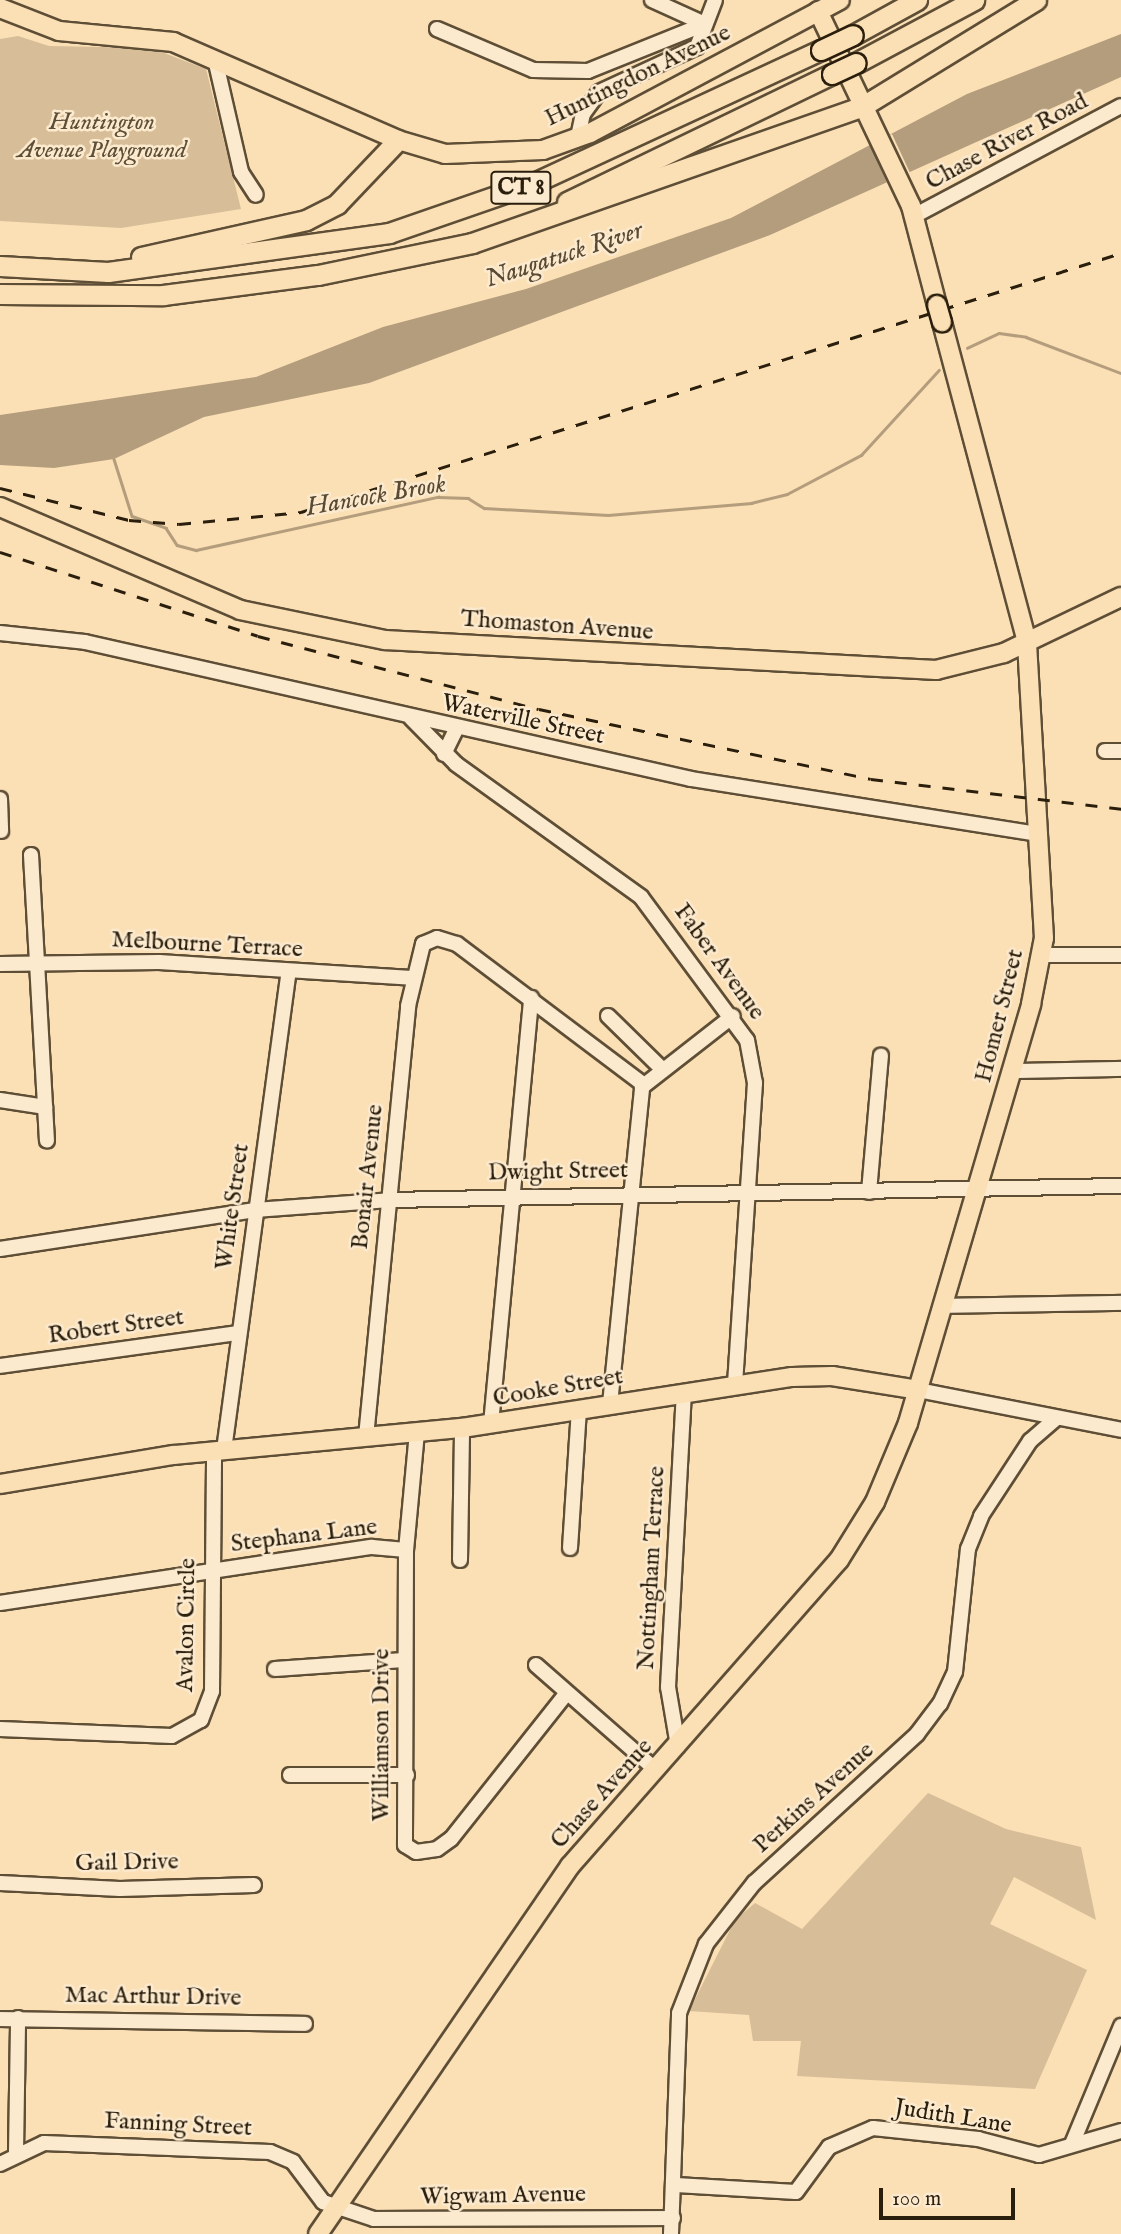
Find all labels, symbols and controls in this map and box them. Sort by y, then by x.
street label: Huntingdon Avenue [541,19,735,133]
street label: Chase River Road [921,87,1093,197]
park label: Huntington Avenue Playground [17,109,187,165]
road number: CT 8 [490,168,552,208]
water label: Naugatuck River [481,215,647,295]
water label: Hancock Brook [304,468,448,524]
street label: Thomaston Avenue [460,605,654,647]
street label: Waterville Street [439,689,607,751]
street label: Faber Avenue [667,898,771,1026]
street label: Melbourne Terrace [111,926,303,964]
street label: Homer Street [970,946,1030,1086]
street label: Bonair Avenue [346,1103,390,1251]
street label: White Street [210,1142,256,1272]
street label: Dwight Street [488,1156,628,1188]
street label: Robert Street [46,1303,186,1351]
street label: Cooke Street [491,1362,625,1414]
street label: Nottingham Terrace [632,1465,672,1671]
street label: Stephana Lane [229,1513,379,1559]
street label: Avalon Circle [171,1558,203,1692]
street label: Williamson Drive [368,1648,396,1822]
street label: Chase Avenue [545,1733,659,1855]
street label: Perkins Avenue [748,1736,880,1860]
street label: Gail Drive [75,1848,179,1878]
street label: Mac Arthur Drive [64,1981,242,2013]
street label: Judith Lane [892,2094,1014,2140]
street label: Fanning Street [103,2107,253,2143]
scale bar [883,2174,1020,2218]
street label: Wigwam Avenue [420,2180,586,2212]
text: 100 m [892,2186,941,2213]

